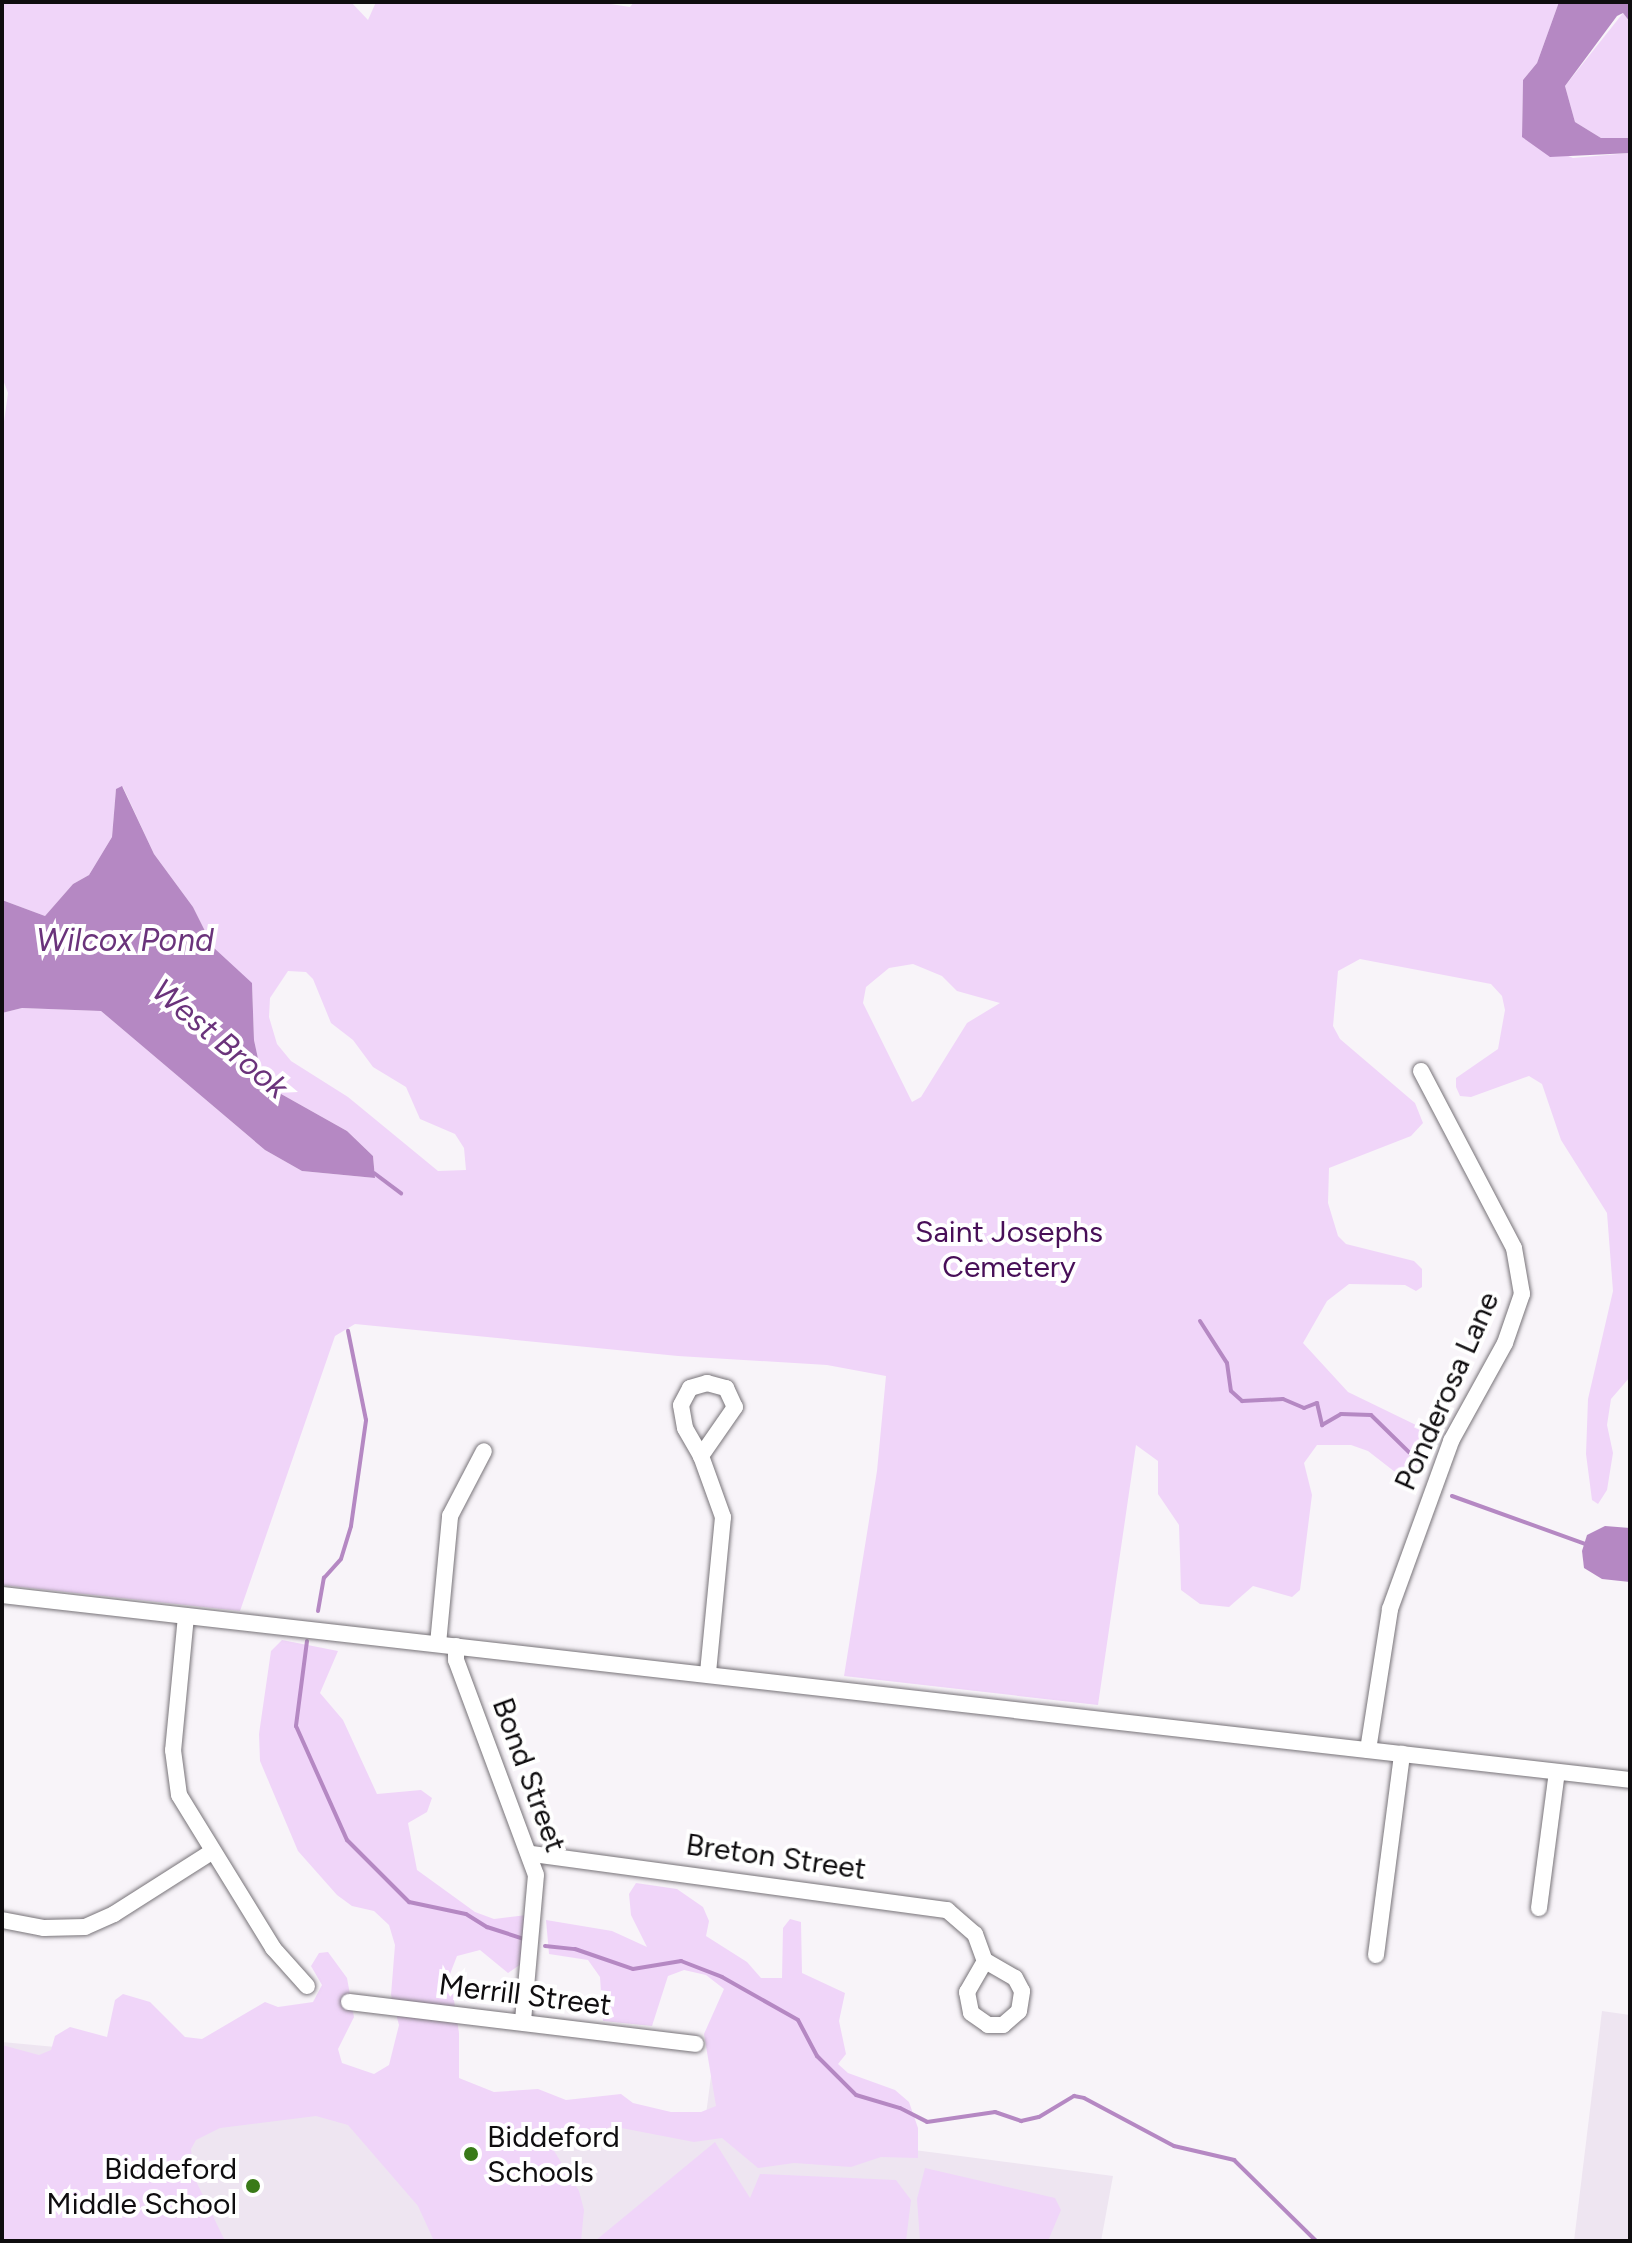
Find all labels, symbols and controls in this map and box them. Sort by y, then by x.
water label: Wilcox Pond [36,921,214,959]
water label: West Brook [144,971,296,1107]
park label: Saint Josephs Cemetery [915,1214,1103,1284]
street label: Ponderosa Lane [1387,1286,1507,1496]
street label: Bond Street [484,1693,574,1857]
street label: Breton Street [684,1827,868,1887]
street label: Merrill Street [437,1967,613,2023]
place label: Biddeford Schools [487,2119,620,2190]
marker: Biddeford Schools [462,2145,480,2163]
place label: Biddeford Middle School [46,2151,237,2222]
marker: Biddeford Middle School [244,2177,262,2195]

